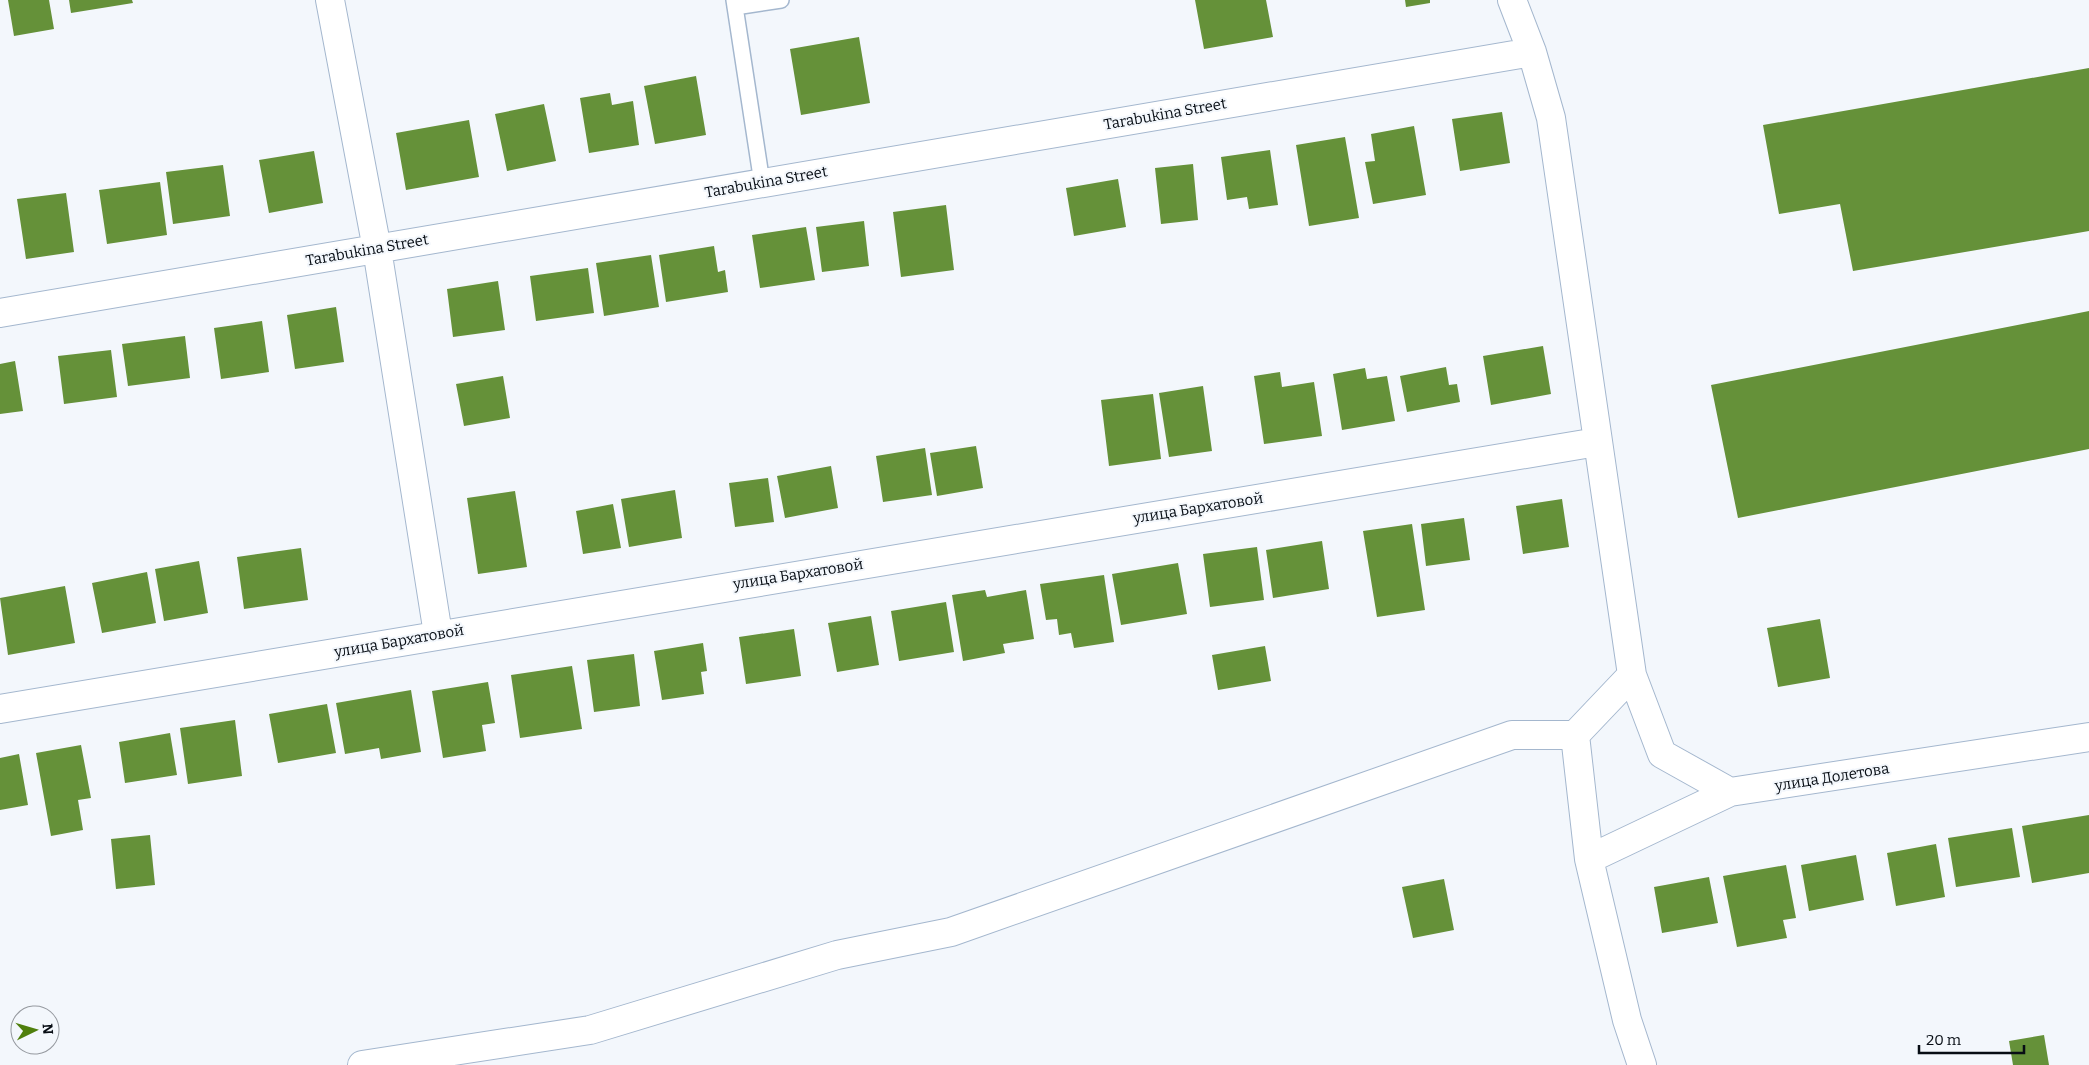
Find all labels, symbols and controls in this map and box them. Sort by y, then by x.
street label: Tarabukina Street [1102,94,1228,134]
street label: Tarabukina Street [703,162,829,202]
street label: Tarabukina Street [304,230,430,270]
street label: улица Бархатовой [1131,489,1264,527]
street label: улица Бархатовой [731,555,864,593]
street label: улица Бархатовой [332,621,465,661]
street label: улица Долетова [1773,759,1890,795]
north arrow [10,1005,60,1055]
scale bar [1919,1022,2024,1054]
text: N [39,1023,56,1035]
text: 20 m [1926,1031,1962,1049]

